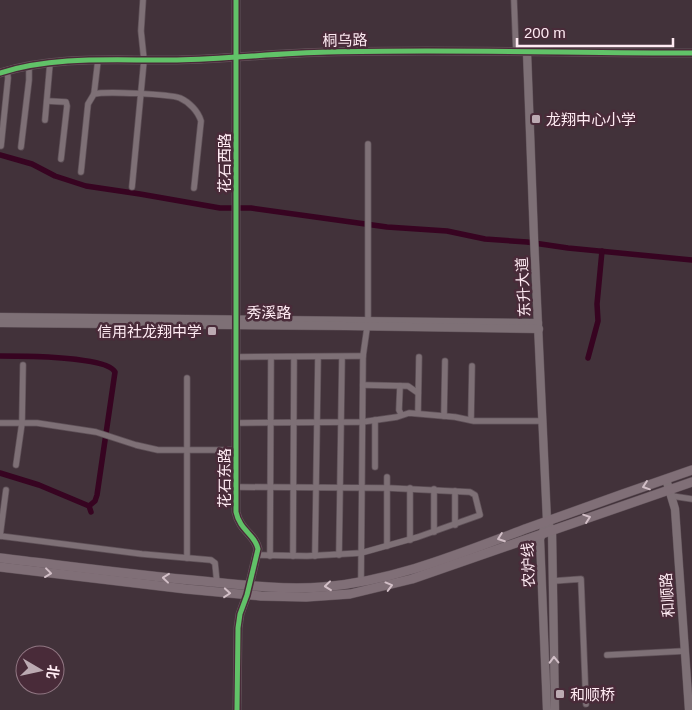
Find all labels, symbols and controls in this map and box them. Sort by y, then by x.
scale bar [517,15,673,47]
text: 200 m [524,24,566,41]
street label: 桐乌路 [322,31,368,49]
place label: 龙翔中心小学 [546,111,636,128]
marker: 龙翔中心小学 [530,113,542,125]
street label: 花石西路 [216,133,233,193]
street label: 东升大道 [513,257,533,317]
street label: 秀溪路 [246,304,292,321]
place label: 信用社龙翔中学 [97,323,202,340]
marker: 信用社龙翔中学 [206,325,218,337]
street label: 花石东路 [216,448,233,508]
one-way arrow [642,480,651,490]
one-way arrow [582,514,591,524]
one-way arrow [497,532,506,542]
street label: 农炉线 [519,542,537,588]
one-way arrow [45,567,53,578]
street label: 和顺路 [657,572,677,618]
one-way arrow [162,573,170,584]
one-way arrow [324,580,332,591]
one-way arrow [384,581,392,591]
one-way arrow [224,587,232,598]
north arrow [15,645,65,695]
one-way arrow [549,656,560,664]
text: 北 [44,664,62,680]
place label: 和顺桥 [570,686,615,703]
marker: 和顺桥 [554,688,566,700]

